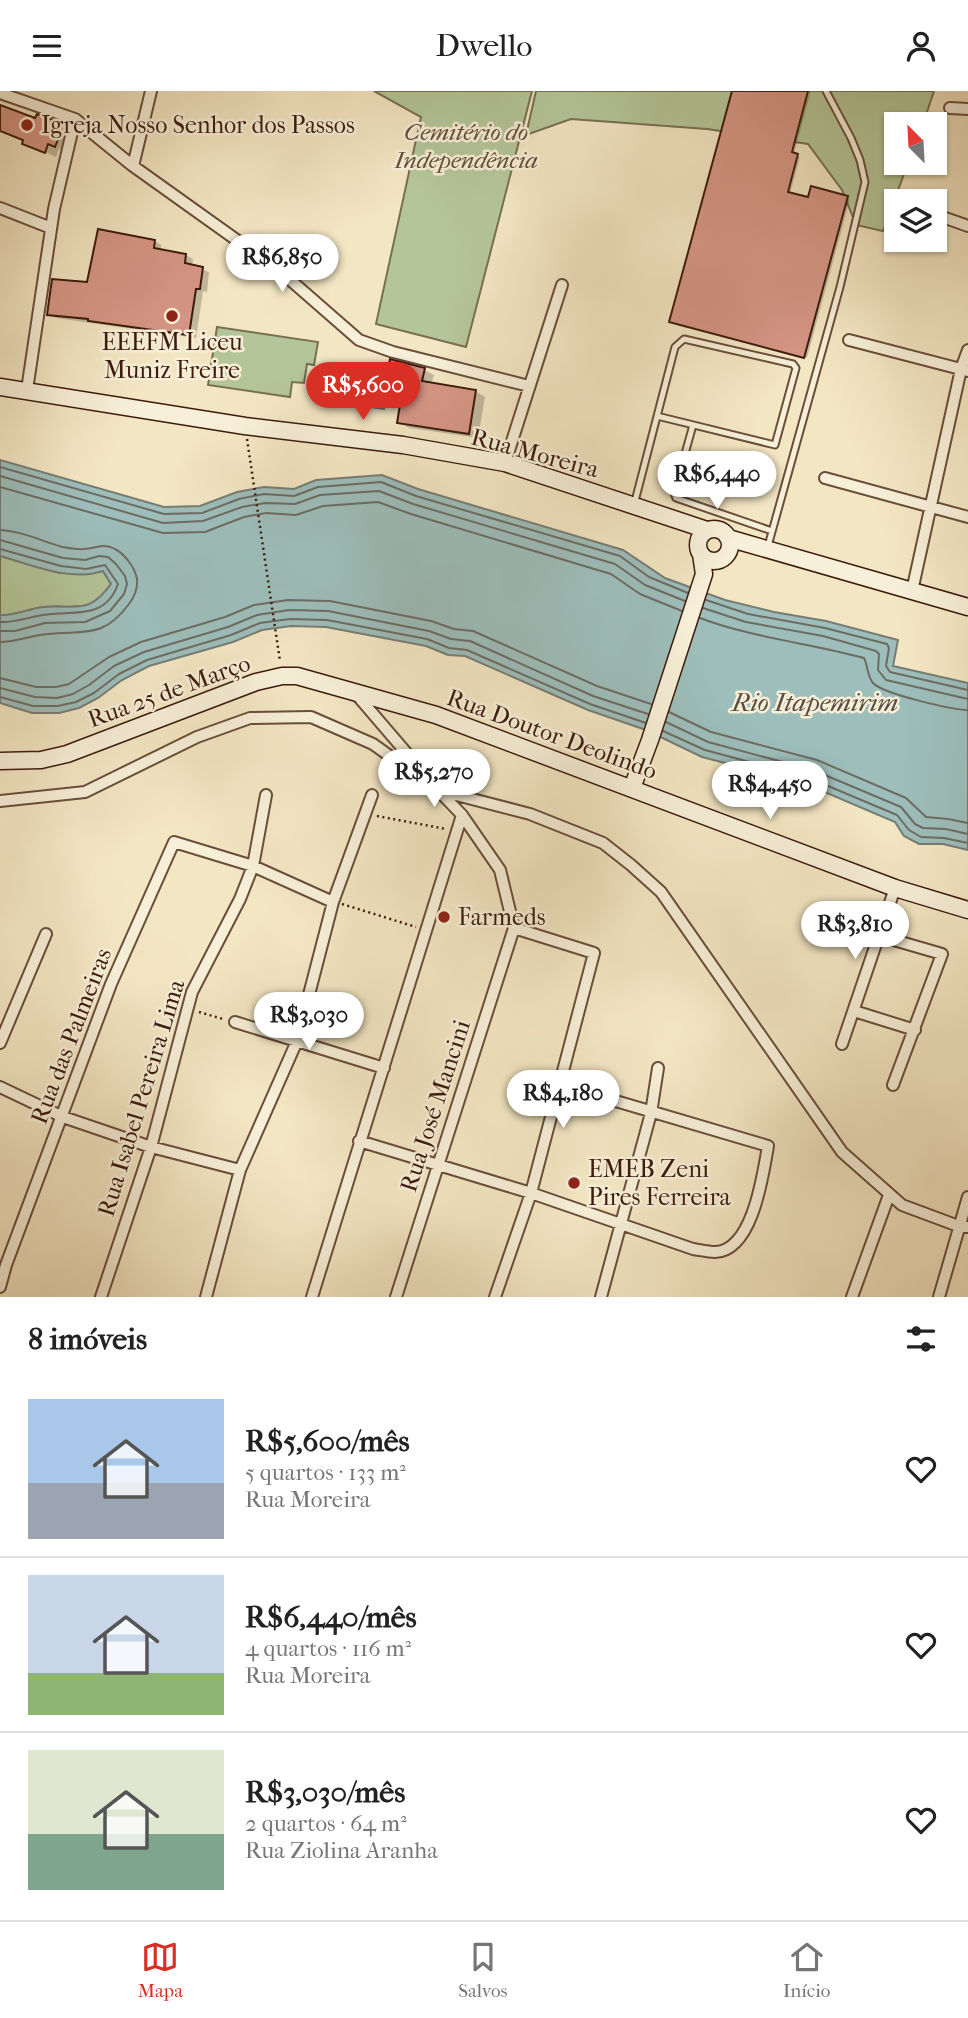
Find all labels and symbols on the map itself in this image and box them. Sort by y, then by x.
place label: Igreja Nosso Senhor dos Passos [41,111,355,139]
north arrow [884,112,947,175]
marker: Igreja Nosso Senhor dos Passos [19,117,35,133]
park label: Cemitério do Independência [393,118,538,174]
pin: R$6,850 [217,235,347,294]
marker: EEEFM Liceu Muniz Freire [164,308,180,324]
place label: EEEFM Liceu Muniz Freire [101,328,243,384]
pin: R$5,600 [298,363,428,422]
street label: Rua Moreira [468,423,603,484]
pin: R$6,440 [652,451,782,511]
street label: Rua 25 de Março [84,649,254,734]
street label: Rua Doutor Deolindo [443,683,661,785]
water label: Rio Itapemirim [730,687,898,718]
pin: R$5,270 [369,749,499,809]
pin: R$4,450 [705,761,835,821]
pin: R$3,810 [790,901,920,961]
place label: Farmeds [458,903,546,931]
marker: Farmeds [436,909,452,925]
street label: Rua das Palmeiras [25,944,117,1128]
street label: Rua Isabel Pereira Lima [92,975,191,1220]
pin: R$3,030 [244,993,374,1052]
street label: Rua José Mancini [394,1017,476,1195]
pin: R$4,180 [498,1070,628,1130]
place label: EMEB Zeni Pires Ferreira [588,1155,732,1211]
marker: EMEB Zeni Pires Ferreira [566,1175,582,1191]

